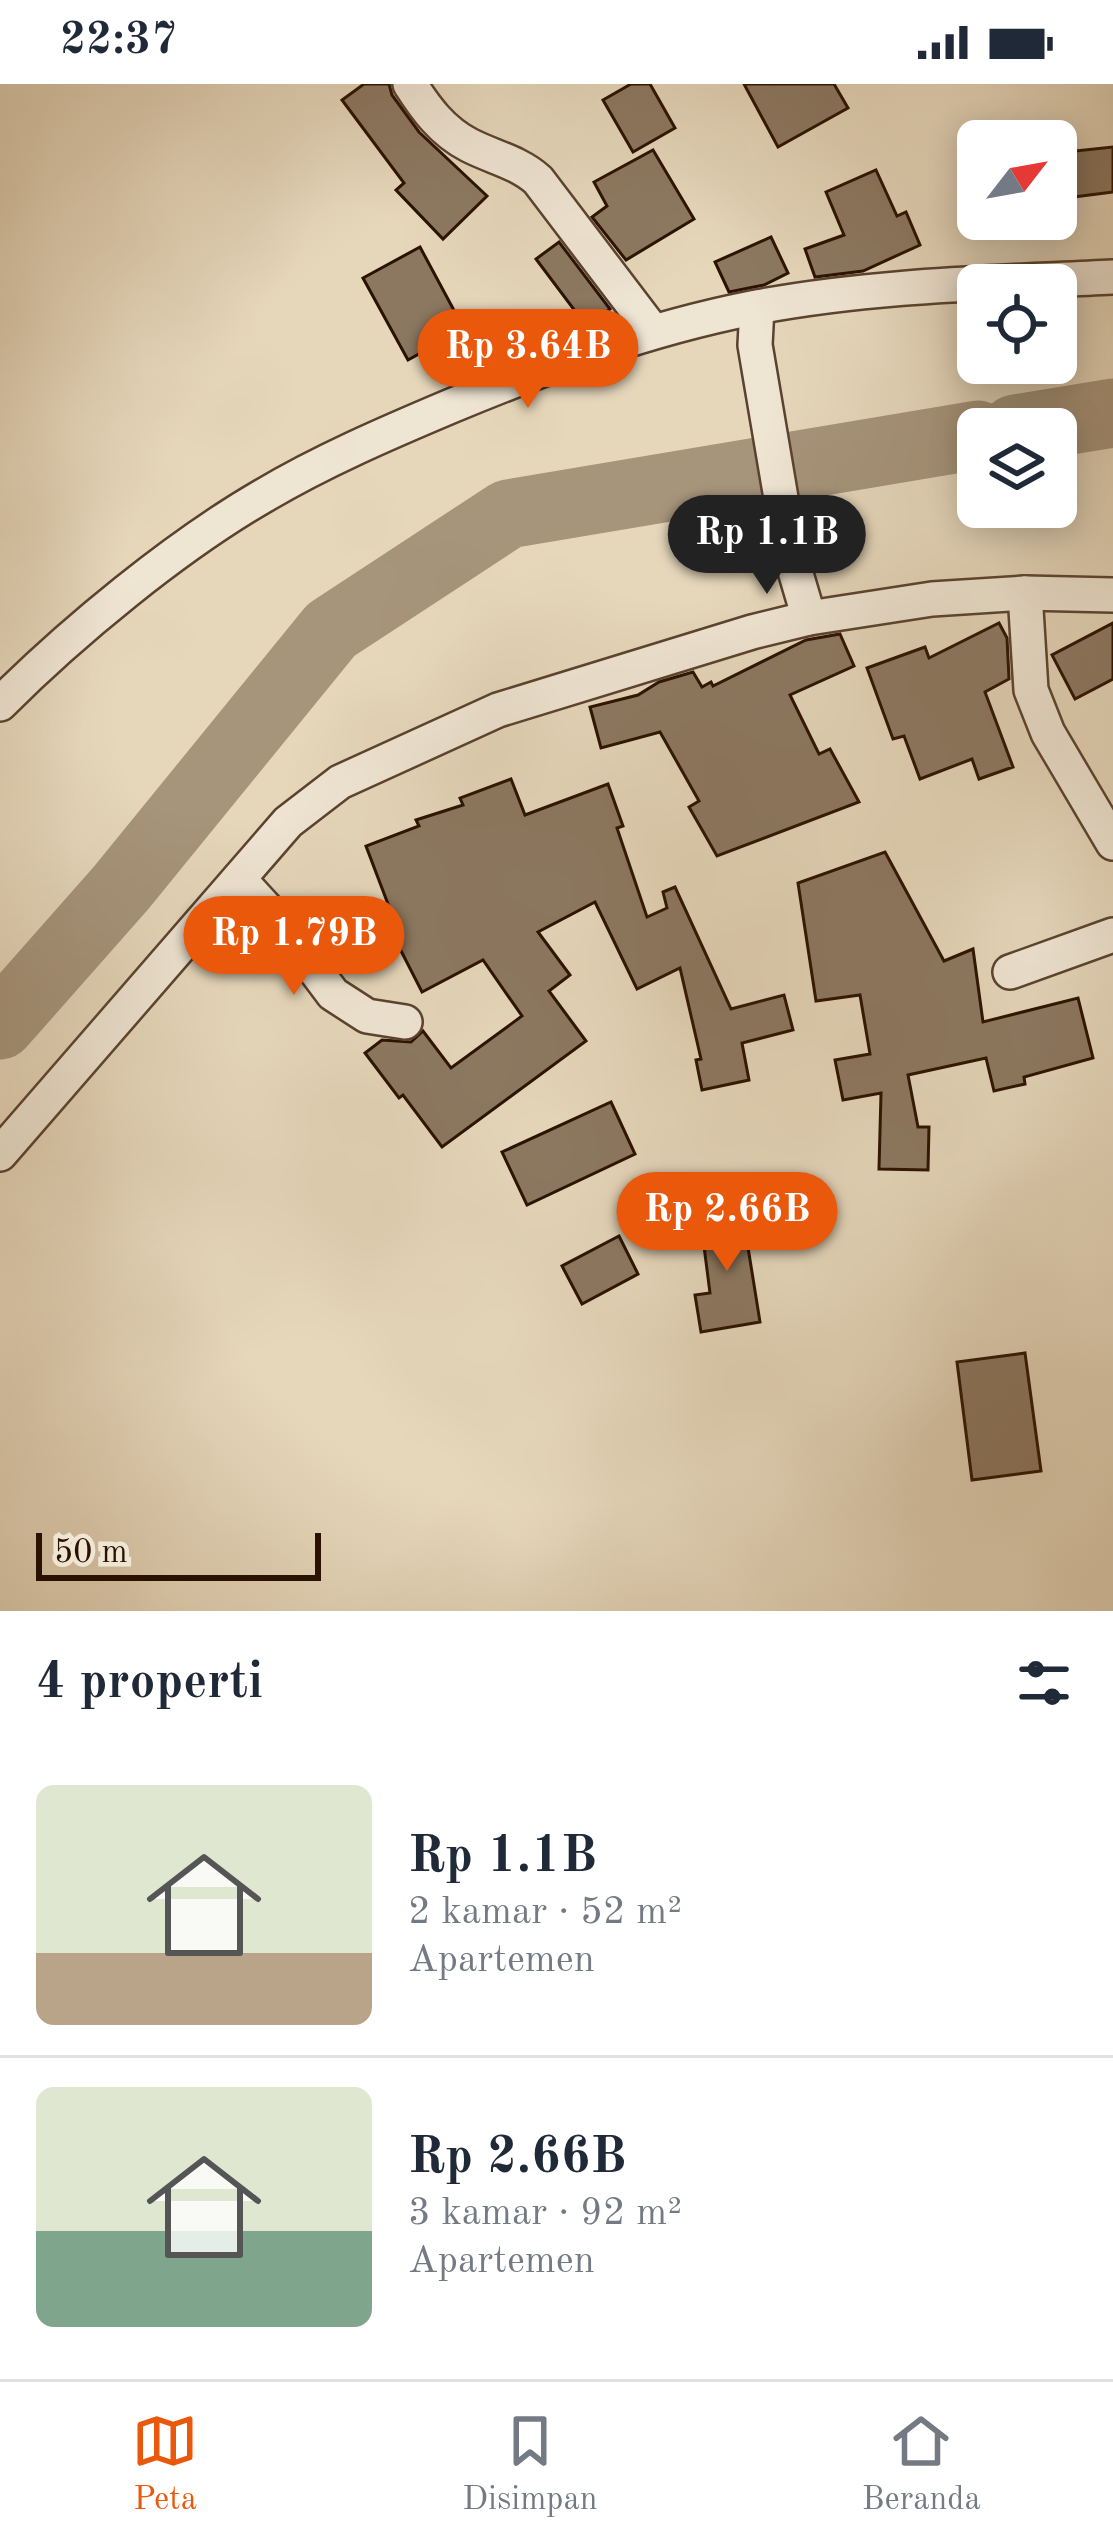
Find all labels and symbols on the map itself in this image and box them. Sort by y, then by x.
north arrow [957,120,1077,240]
pin: Rp 3.64B [404,309,652,411]
pin: Rp 1.1B [656,495,878,597]
pin: Rp 1.79B [170,896,418,998]
pin: Rp 2.66B [603,1172,851,1274]
scale bar [36,1527,321,1580]

